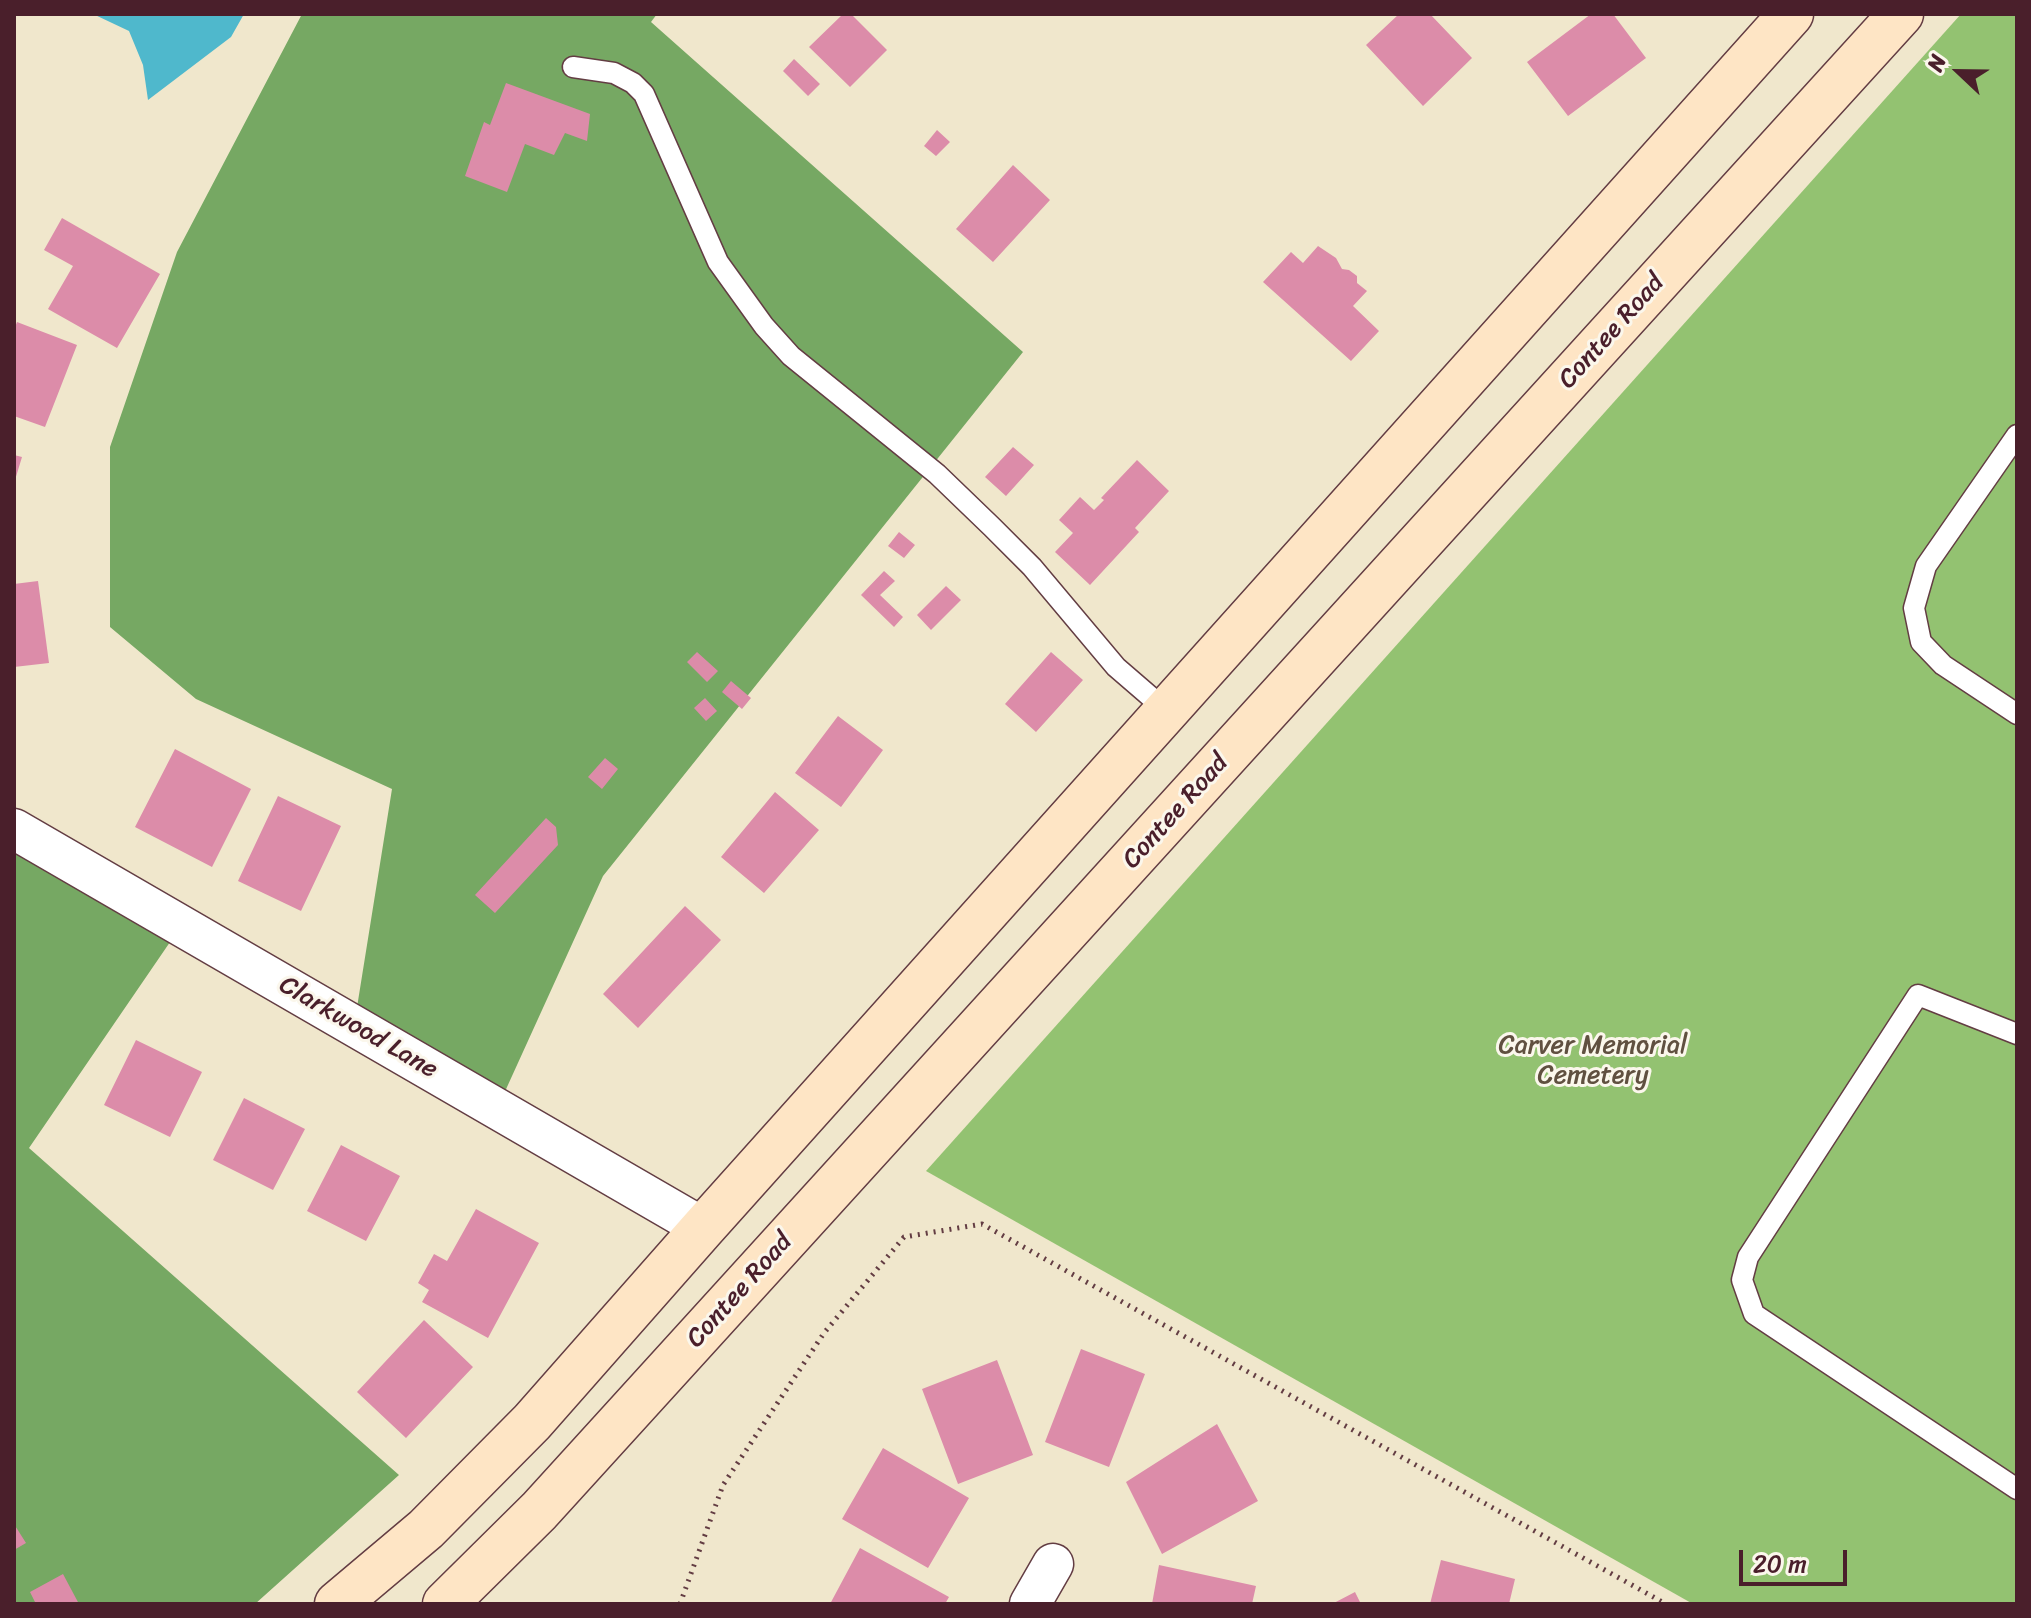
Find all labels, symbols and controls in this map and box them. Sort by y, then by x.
north arrow [1919,32,1999,112]
text: N [1915,48,1957,77]
street label: Contee Road [1552,268,1672,396]
street label: Contee Road [1116,748,1236,876]
street label: Clarkwood Lane [273,970,443,1086]
park label: Carver Memorial Cemetery [1499,1030,1687,1092]
street label: Contee Road [680,1227,800,1355]
scale bar [1743,1534,1851,1584]
text: 20 m [1753,1543,1807,1585]

